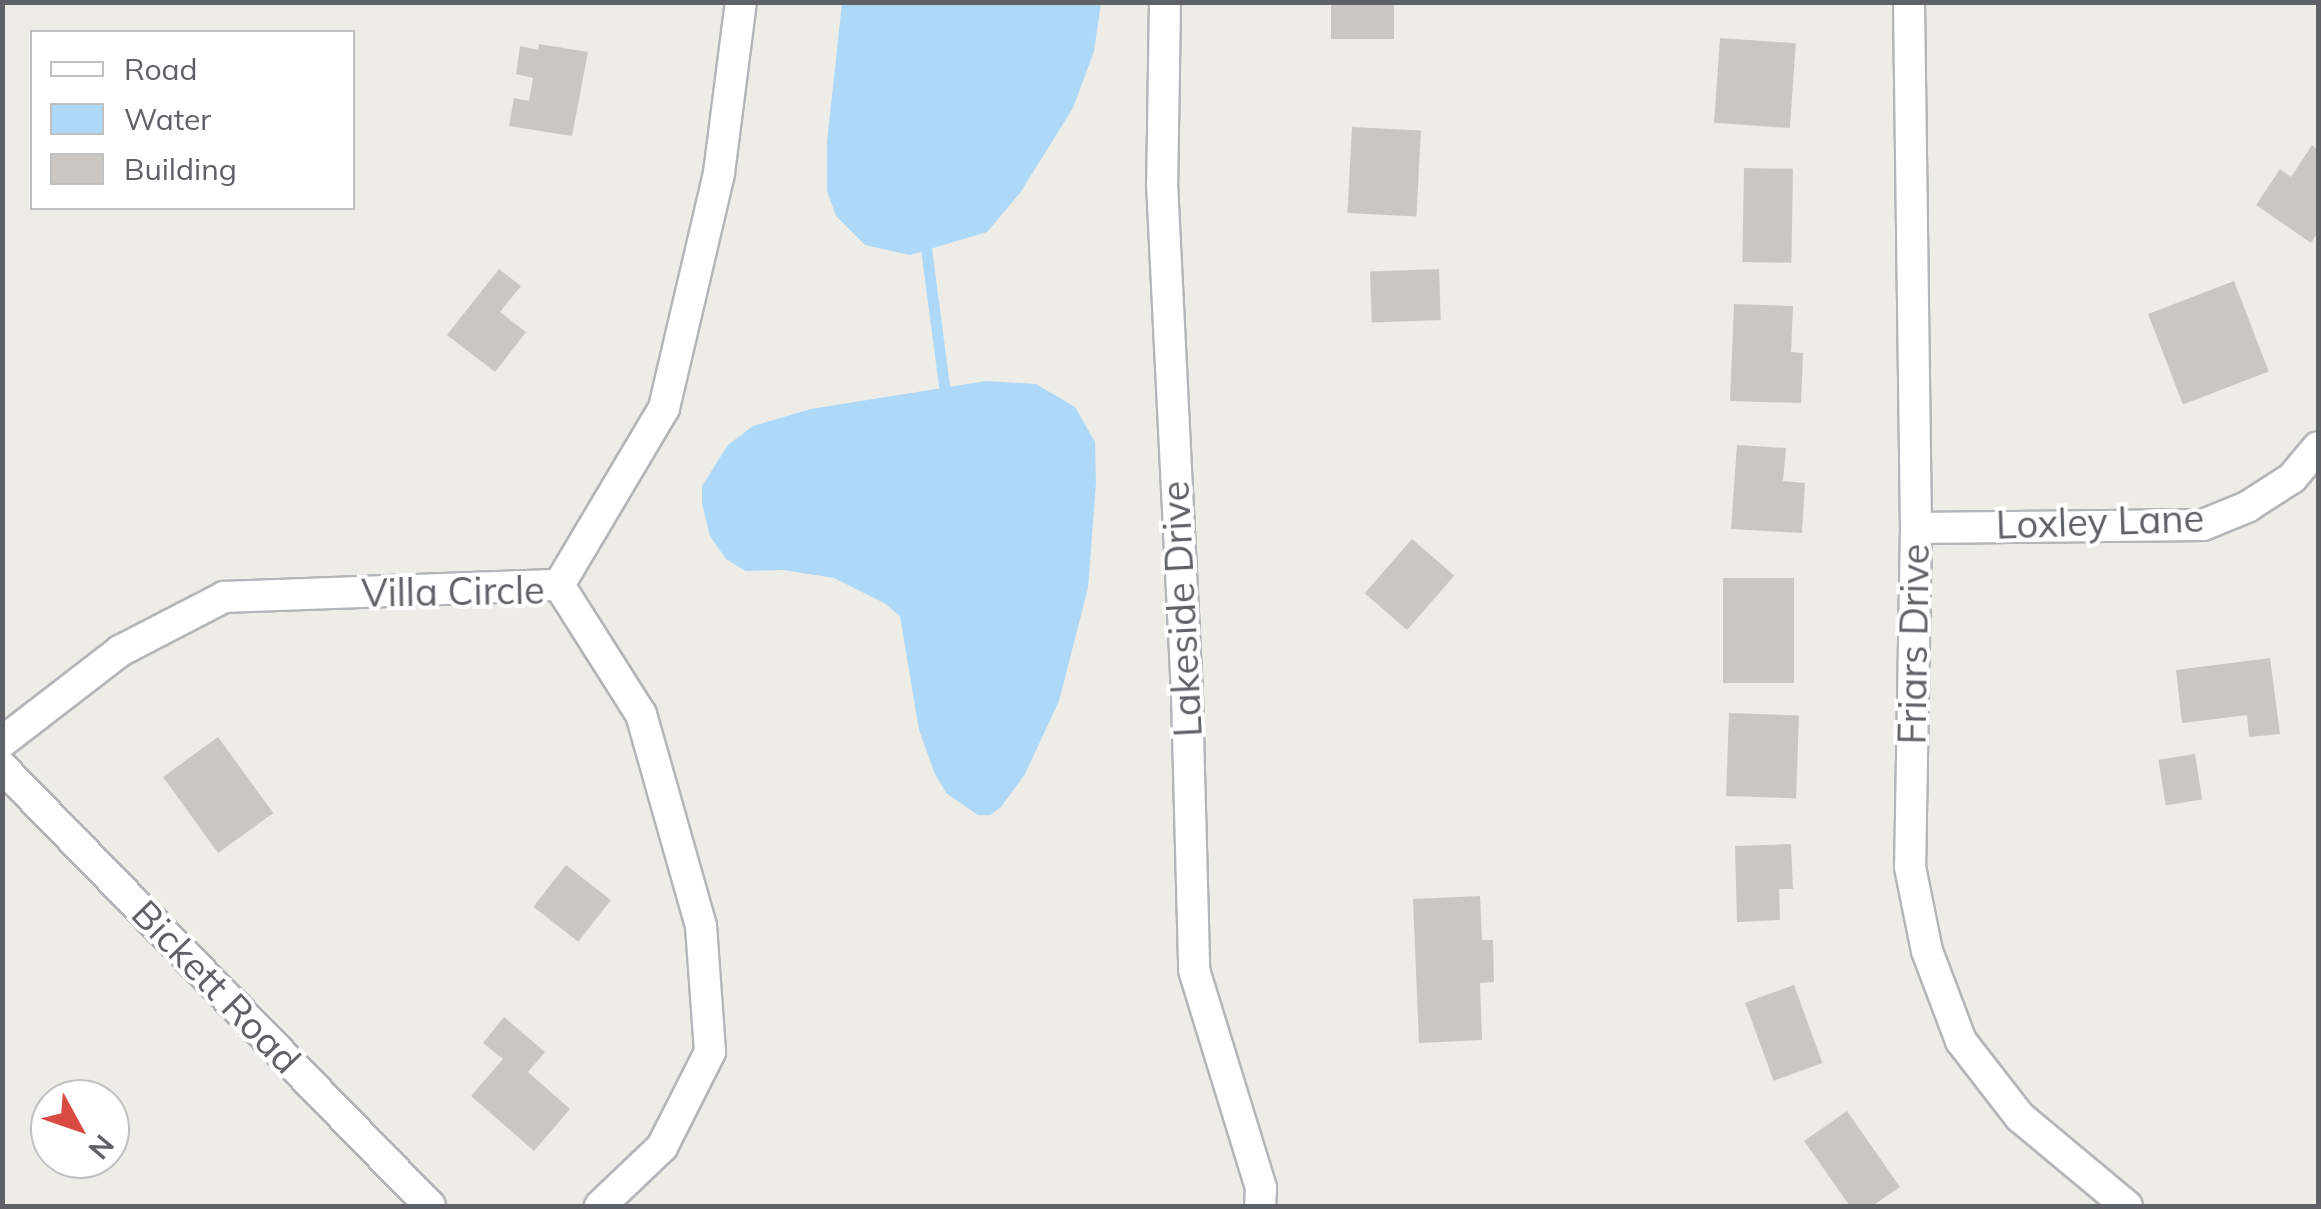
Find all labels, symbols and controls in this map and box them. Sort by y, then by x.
legend [30,30,355,210]
text: Road [124,50,198,88]
text: Water [124,100,211,138]
text: Building [124,150,237,188]
street label: Lakeside Drive [1153,480,1211,738]
street label: Loxley Lane [1995,496,2205,548]
street label: Friars Drive [1889,543,1939,745]
street label: Villa Circle [361,568,545,616]
street label: Bickett Road [122,891,310,1083]
north arrow [30,1079,130,1179]
text: N [82,1128,122,1167]

